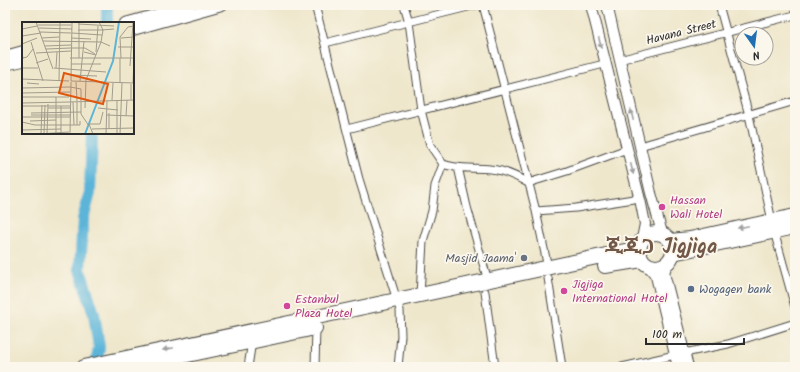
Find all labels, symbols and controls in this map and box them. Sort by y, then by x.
street label: Havana Street [644,15,719,50]
inset map [22,22,134,134]
north arrow [734,26,774,66]
one-way arrow [597,37,603,49]
text: N [751,45,762,64]
one-way arrow [629,108,635,120]
one-way arrow [630,163,636,175]
place label: Hassan Wali Hotel [670,191,722,224]
marker: Hassan Wali Hotel [657,202,667,212]
one-way arrow [737,224,749,230]
district label: ጂጂጋ Jigjiga [605,232,717,264]
place label: Masjid Jaama' [445,249,516,268]
marker: Masjid Jaama' [519,253,529,263]
place label: Jigjiga International Hotel [572,275,667,308]
place label: Wogagen bank [699,280,772,299]
marker: Wogagen bank [686,284,696,294]
marker: Jigjiga International Hotel [559,286,569,296]
place label: Estanbul Plaza Hotel [295,290,352,323]
marker: Estanbul Plaza Hotel [282,301,292,311]
scale bar [646,320,744,346]
text: 100 m [652,325,683,344]
one-way arrow [162,346,174,352]

